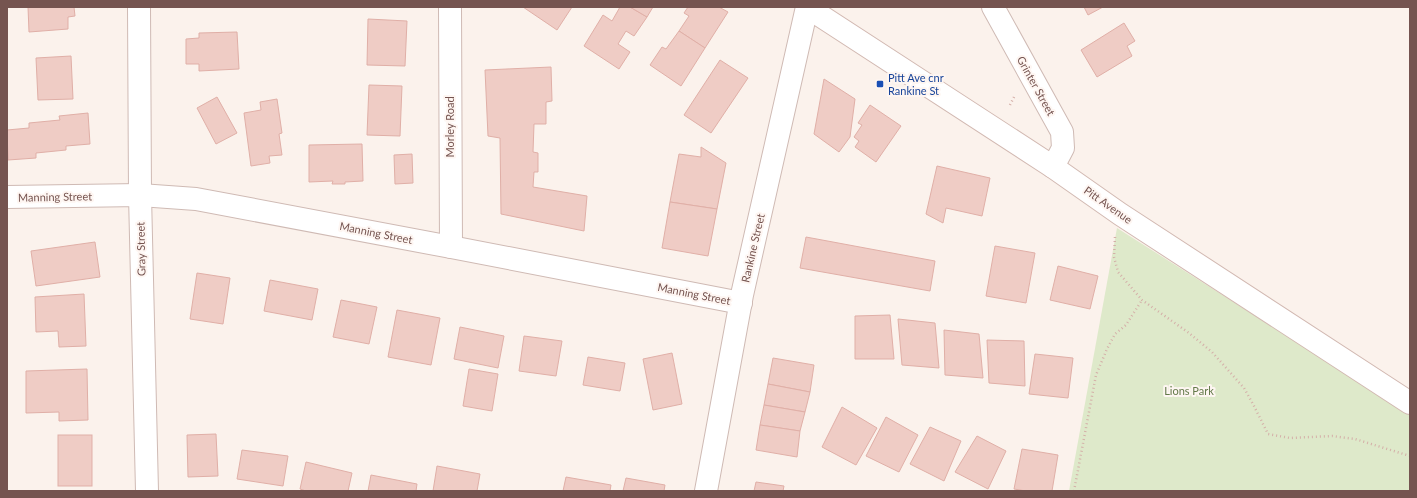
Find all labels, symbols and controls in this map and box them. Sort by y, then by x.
street label: Grinter Street [1015,54,1058,118]
place label: Pitt Ave cnr Rankine St [888,71,944,97]
marker: Pitt Ave cnr Rankine St [875,79,885,89]
street label: Morley Road [443,96,456,158]
street label: Pitt Avenue [1082,183,1135,226]
street label: Manning Street [18,189,92,204]
street label: Rankine Street [738,212,767,284]
street label: Manning Street [338,219,414,246]
street label: Gray Street [134,222,147,276]
street label: Manning Street [656,280,732,307]
park label: Lions Park [1164,384,1214,397]

